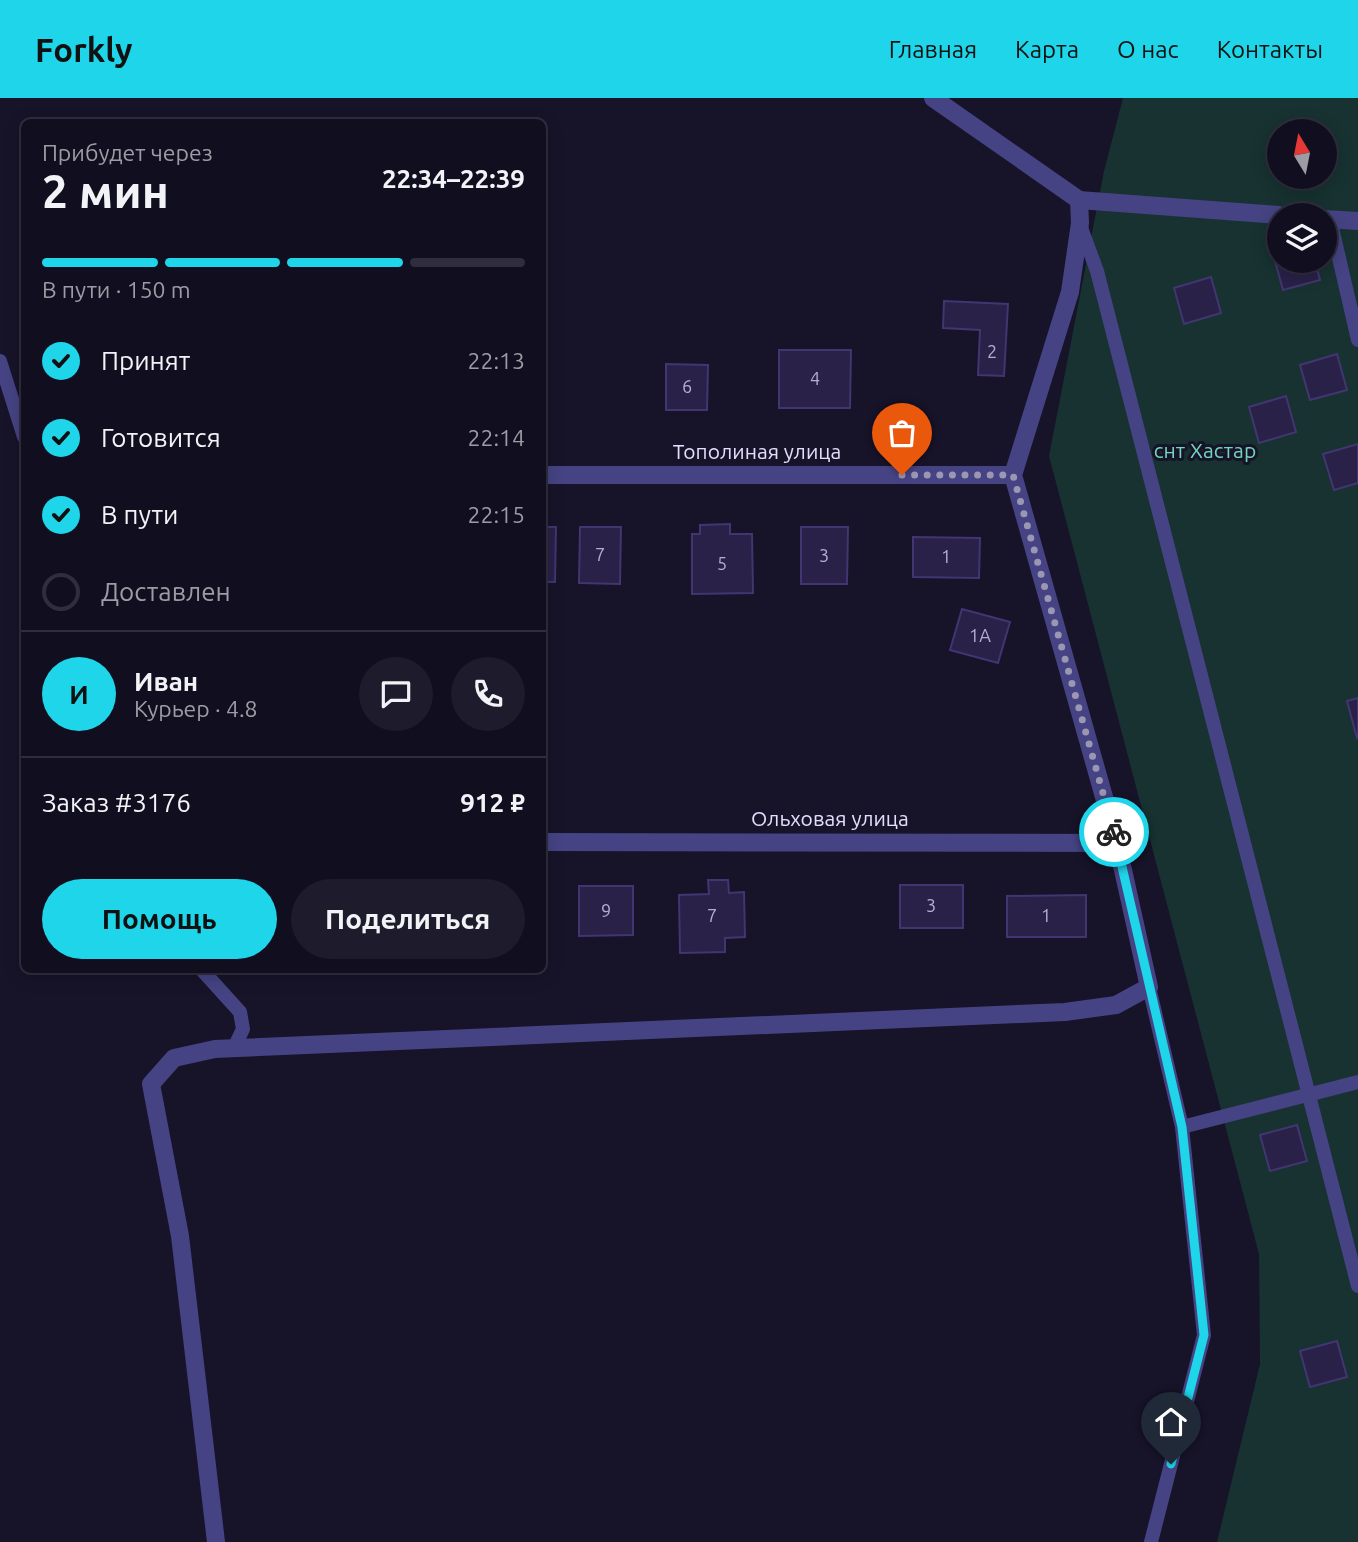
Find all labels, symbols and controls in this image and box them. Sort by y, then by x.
text: Forkly [35,31,132,68]
text: Главная [889,36,977,63]
text: Карта [1015,36,1079,63]
text: О нас [1117,36,1179,63]
text: Контакты [1217,36,1323,63]
north arrow [1267,119,1337,189]
map controls [1267,119,1337,273]
text: Прибудет через [42,140,213,165]
text: 22:34–22:39 [382,164,525,193]
text: 2 мин [42,165,169,217]
button: layers [1267,203,1337,273]
text: В пути · 150 m [42,277,191,302]
house number: 2 [987,341,997,361]
icon: check [42,342,80,380]
text: Принят [101,346,190,375]
text: 22:13 [467,348,525,373]
house number: 4 [810,368,820,388]
house number: 6 [682,376,692,396]
pin [872,403,932,475]
icon: bag [883,414,921,452]
icon: check [42,419,80,457]
text: Готовится [101,423,221,452]
text: 22:14 [467,425,525,450]
park label: снт Хастар [1154,438,1256,462]
street label: Тополиная улица [673,439,841,463]
icon: check [42,496,80,534]
text: В пути [101,500,178,529]
text: 22:15 [467,502,525,527]
house number: 7 [595,544,605,564]
house number: 3 [819,545,829,565]
house number: 1 [941,546,951,566]
house number: 5 [717,553,727,573]
text: Доставлен [101,577,231,606]
house number: 1А [969,625,991,645]
button: chat [359,657,433,731]
button: phone [451,657,525,731]
text: Иван [134,667,198,696]
text: И [69,680,89,709]
text: Курьер · 4.8 [134,696,258,721]
text: Заказ #3176 [42,788,191,817]
text: 912 ₽ [460,788,525,817]
courier [1079,797,1149,867]
street label: Ольховая улица [751,806,909,830]
icon: bike [1095,813,1133,851]
button: Помощь [42,879,277,959]
button: Поделиться [291,879,525,959]
house number: 3 [926,895,936,915]
house number: 9 [601,900,611,920]
house number: 7 [707,905,717,925]
house number: 1 [1041,905,1051,925]
pin [1141,1392,1201,1464]
icon: home [1152,1403,1190,1441]

